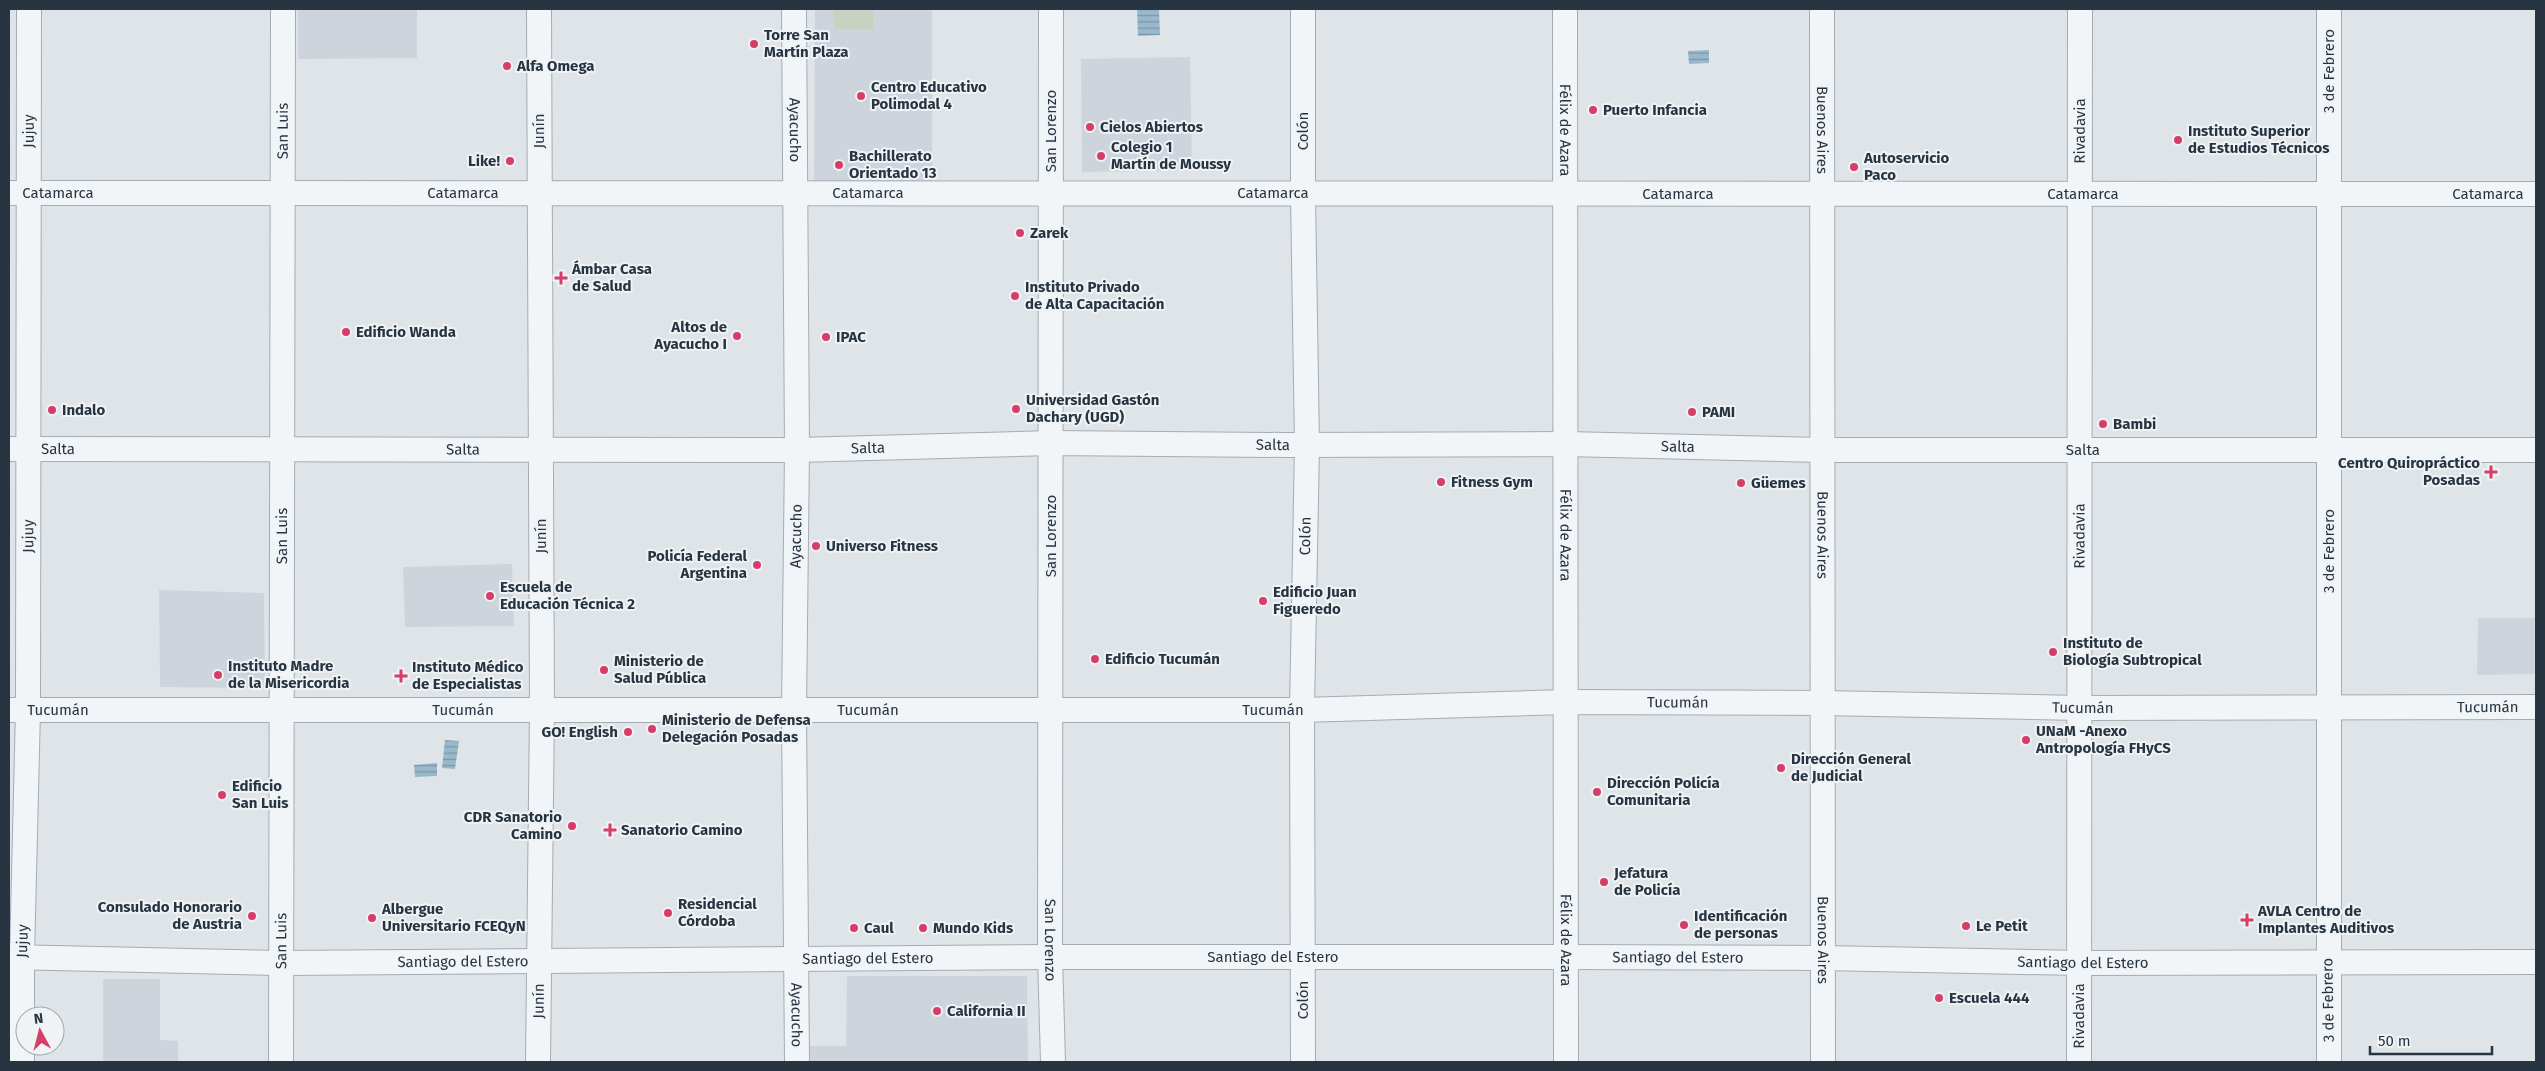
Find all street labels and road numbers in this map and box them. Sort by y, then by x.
street label: 3 de Febrero [2320,29,2338,113]
street label: Félix de Azara [1556,84,1574,176]
street label: Buenos Aires [1813,86,1831,174]
street label: San Lorenzo [1042,90,1060,172]
street label: Ayacucho [786,98,804,162]
street label: Rivadavia [2071,98,2089,164]
street label: San Luis [274,103,292,159]
street label: Colón [1294,112,1312,150]
street label: Junín [530,113,548,149]
street label: Jujuy [20,114,38,148]
street label: Catamarca [22,184,94,202]
street label: Catamarca [427,184,499,202]
street label: Catamarca [832,184,904,202]
street label: Catamarca [1237,184,1309,203]
street label: Catamarca [1642,185,1714,203]
street label: Catamarca [2047,185,2119,203]
street label: Catamarca [2452,185,2524,203]
street label: Salta [1256,436,1290,454]
street label: Salta [1661,437,1695,456]
street label: Salta [851,439,885,458]
street label: Salta [41,440,75,458]
street label: Salta [446,441,480,459]
street label: Salta [2066,441,2100,459]
street label: Félix de Azara [1556,489,1575,581]
street label: Buenos Aires [1813,491,1832,579]
street label: San Lorenzo [1042,495,1060,577]
street label: Rivadavia [2070,503,2089,569]
street label: Ayacucho [786,504,806,568]
street label: San Luis [273,508,291,564]
street label: 3 de Febrero [2320,509,2338,593]
street label: Colón [1296,516,1315,556]
street label: Junín [532,518,550,554]
street label: Jujuy [19,519,37,553]
street label: Tucumán [1647,693,1709,712]
street label: Tucumán [2052,698,2114,717]
street label: Tucumán [2457,698,2519,716]
street label: Tucumán [27,701,89,719]
street label: Tucumán [432,701,494,719]
street label: Tucumán [837,701,899,719]
street label: Tucumán [1242,701,1304,719]
street label: Félix de Azara [1557,894,1575,986]
street label: Buenos Aires [1814,896,1832,984]
street label: San Lorenzo [1041,899,1060,982]
street label: San Luis [272,913,290,969]
street label: Jujuy [13,923,32,958]
street label: Santiago del Estero [1207,948,1338,966]
street label: Santiago del Estero [1612,948,1744,967]
street label: Santiago del Estero [802,949,934,968]
street label: Santiago del Estero [397,952,529,971]
street label: Santiago del Estero [2017,953,2148,972]
street label: 3 de Febrero [2318,958,2338,1042]
street label: Colón [1294,981,1312,1019]
street label: Junín [529,983,548,1019]
street label: Ayacucho [787,983,806,1047]
street label: Rivadavia [2070,983,2088,1049]

